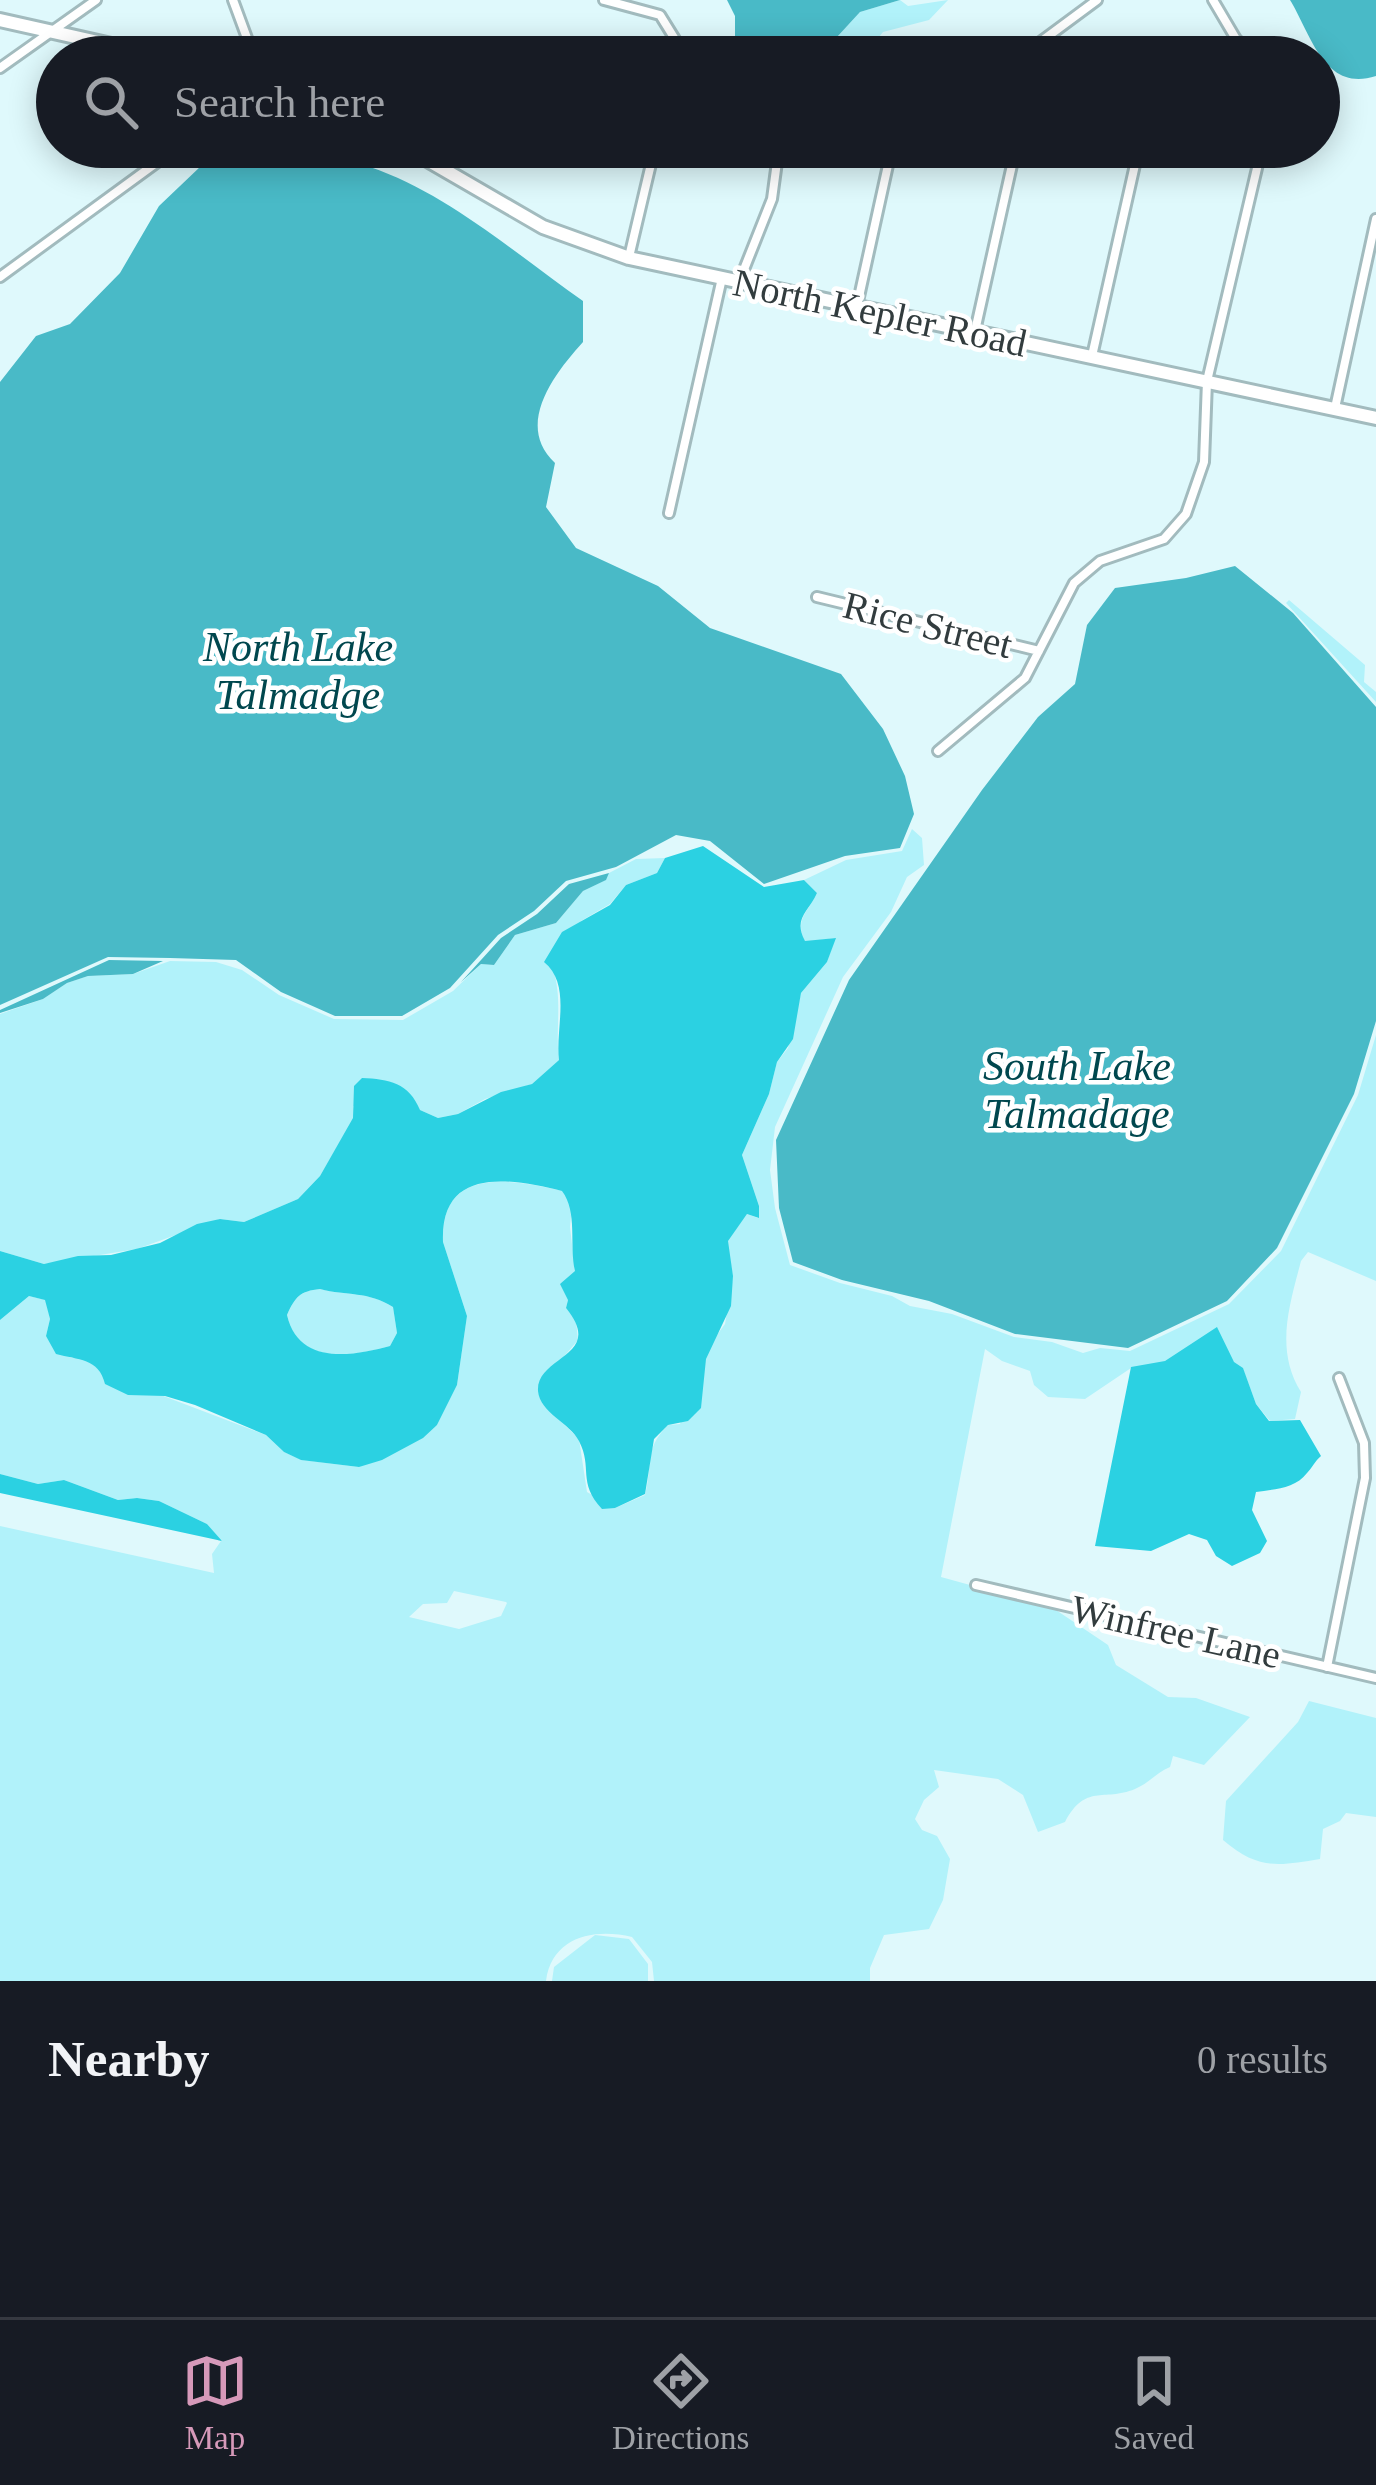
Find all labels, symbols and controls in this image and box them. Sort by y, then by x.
search box [36,36,1340,168]
icon: search [78,69,144,135]
text: Search here [174,77,385,127]
street label: North Kepler Road [729,260,1031,366]
street label: Rice Street [839,583,1017,666]
water label: North Lake Talmadge [202,624,393,718]
water label: South Lake Talmadage [983,1043,1171,1137]
street label: Winfree Lane [1067,1586,1285,1676]
text: Nearby [48,2031,209,2087]
text: 0 results [1197,2038,1328,2081]
tab: Map [182,2348,248,2457]
tab: Directions [612,2348,749,2457]
tab: Saved [1113,2348,1194,2457]

